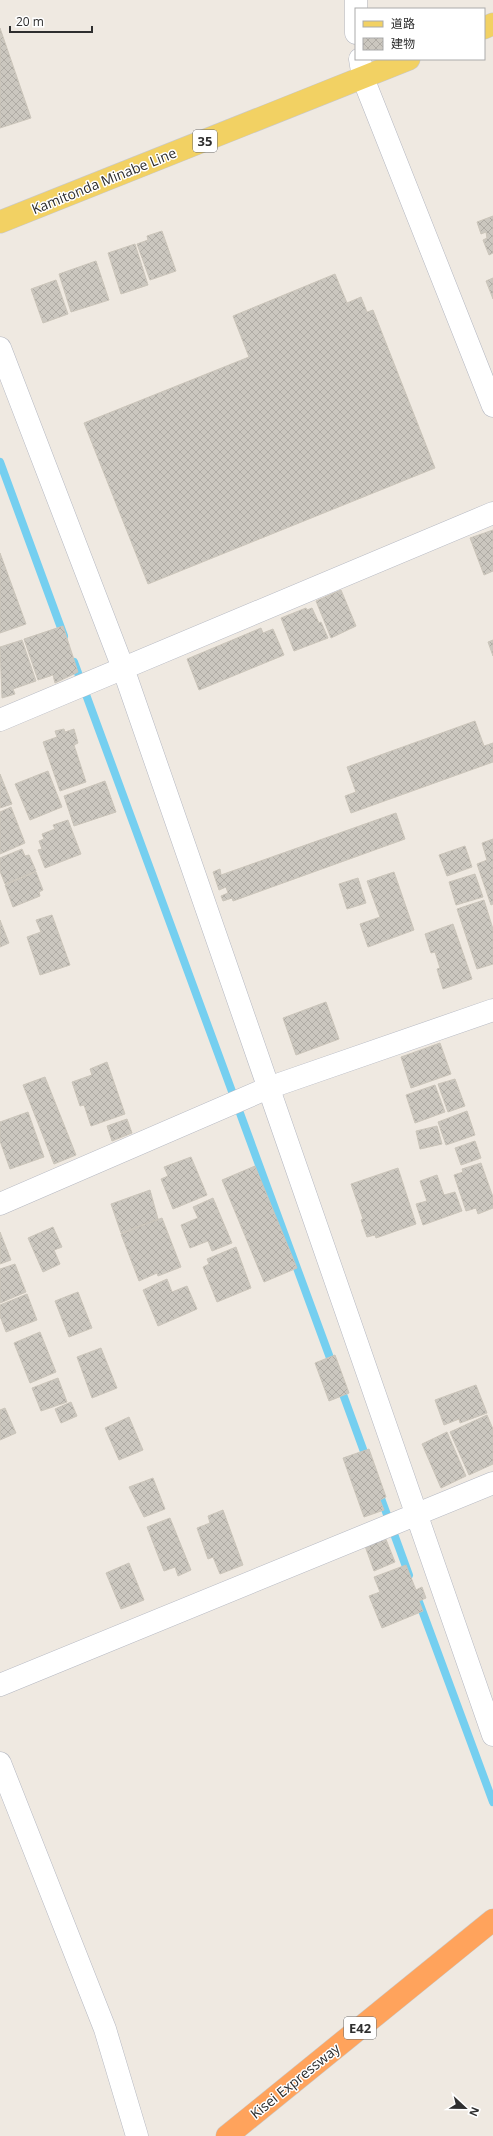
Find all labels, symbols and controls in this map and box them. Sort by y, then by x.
scale bar [10,8,92,34]
legend [355,8,485,60]
text: 20 m [16,13,44,30]
text: 道路 [391,15,415,32]
text: 建物 [391,35,415,52]
road number: 35 [193,130,217,152]
street label: Kamitonda Minabe Line [29,143,179,218]
road number: E42 [344,2017,376,2039]
street label: Kisei Expressway [246,2038,344,2123]
north arrow [445,2088,485,2128]
text: N [466,2105,483,2119]

